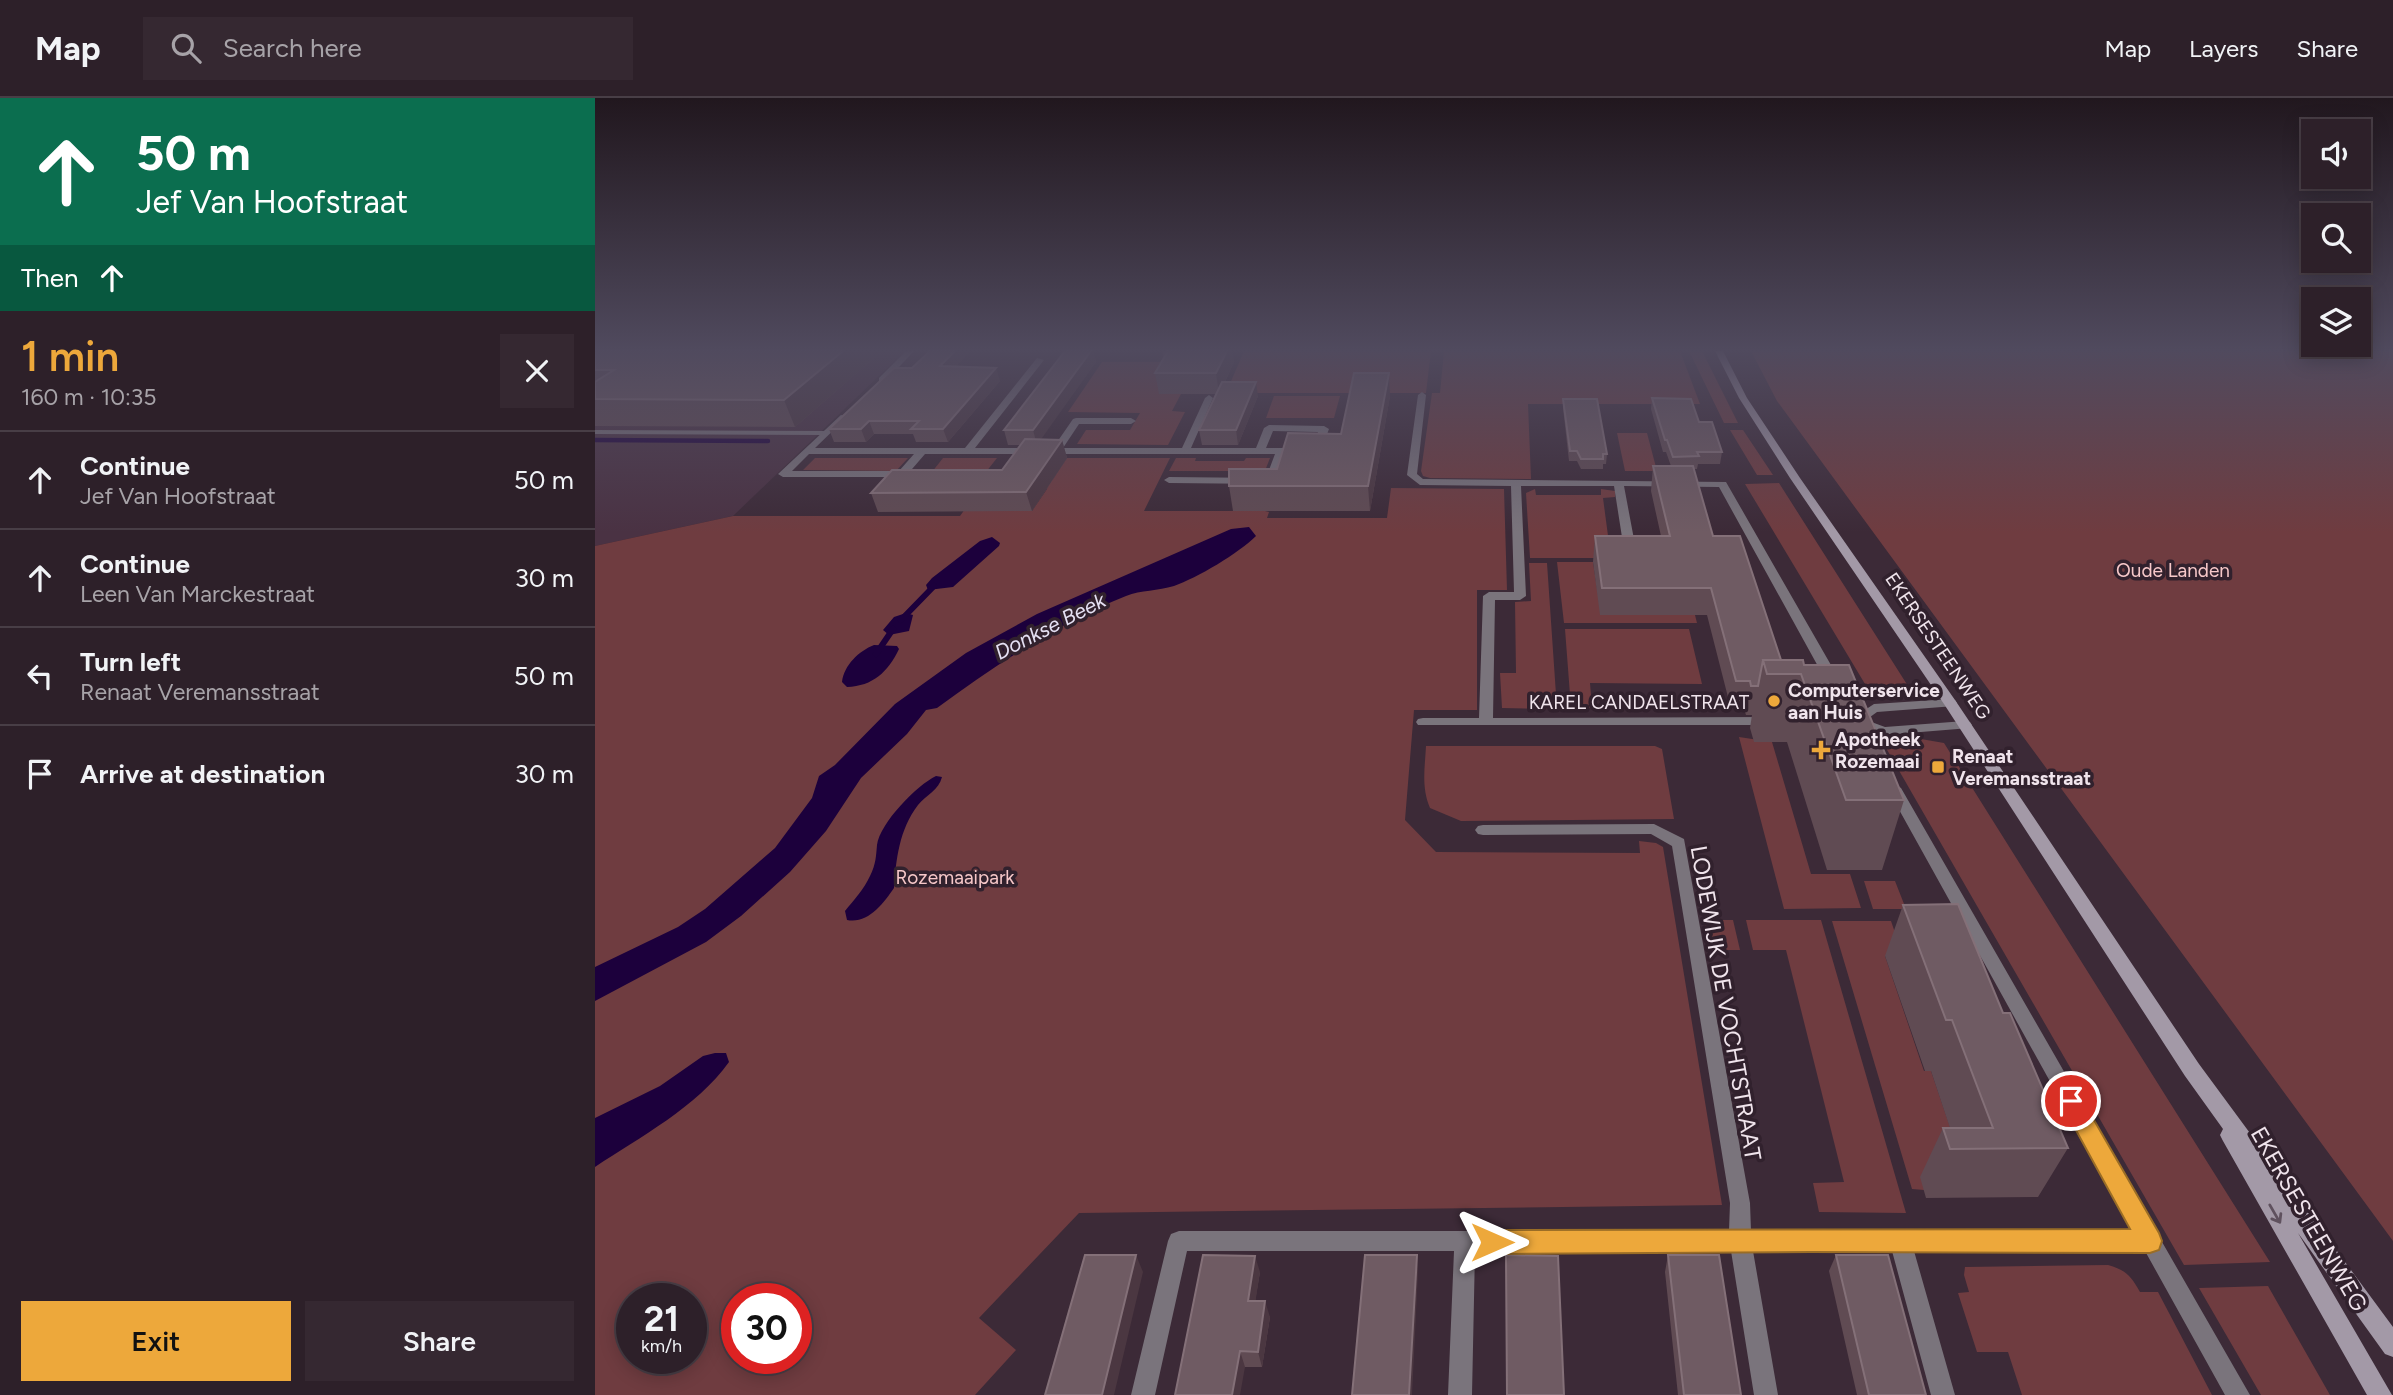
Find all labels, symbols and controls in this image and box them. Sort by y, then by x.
search box [143,17,633,80]
text: Map [35,29,101,68]
icon: search [167,29,205,67]
text: Search here [223,32,362,64]
text: Map [2104,34,2151,63]
text: Layers [2189,34,2258,63]
text: Share [2296,34,2358,63]
map controls [2301,119,2371,357]
button: sound [2301,119,2371,189]
text: 50 m [136,123,251,182]
icon: ahead [21,126,112,217]
text: Jef Van Hoofstraat [136,183,408,221]
button: search [2301,203,2371,273]
icon: ahead [93,259,131,297]
text: Then [21,262,79,294]
button: layers [2301,287,2371,357]
text: 1 min [21,331,119,382]
button: close [500,334,574,408]
text: 160 m · 10:35 [21,383,157,411]
text: Continue [80,450,190,482]
icon: ahead [21,461,59,499]
text: 50 m [514,464,574,496]
text: Jef Van Hoofstraat [80,482,276,510]
text: Continue [80,548,190,580]
icon: ahead [21,559,59,597]
park label: Oude Landen [2116,559,2230,582]
text: 30 m [515,562,574,594]
street label: EKERSESTEENWEG [1880,568,1996,724]
text: Leen Van Marckestraat [80,580,315,608]
water label: Donkse Beek [990,587,1110,665]
text: Turn left [80,646,181,678]
icon: left [21,657,59,695]
text: 50 m [514,660,574,692]
text: Renaat Veremansstraat [80,678,320,706]
place label: Computerservice aan Huis [1788,679,1940,724]
street label: KAREL CANDAELSTRAAT [1529,691,1750,714]
marker: Computerservice aan Huis [1766,693,1782,709]
place label: Apotheek Rozemaai [1835,728,1922,773]
marker: Apotheek Rozemaai [1813,742,1829,758]
place label: Renaat Veremansstraat [1952,745,2091,790]
icon: arrive [21,755,59,793]
text: Arrive at destination [80,758,325,790]
text: 30 m [515,758,574,790]
marker: Renaat Veremansstraat [1930,759,1946,775]
street label: LODEWIJK DE VOCHTSTRAAT [1685,844,1768,1163]
park label: Rozemaaipark [895,866,1015,889]
pin [2041,1071,2101,1131]
icon: arrive [2052,1082,2090,1120]
street label: EKERSESTEENWEG [2245,1122,2373,1316]
one-way arrow [2269,1203,2282,1224]
position arrow [1455,1205,1529,1279]
speed limit sign: 30 [721,1283,812,1374]
text: 21 [644,1298,679,1340]
button: Exit [21,1301,291,1381]
button: Share [305,1301,574,1381]
text: km/h [641,1335,682,1357]

